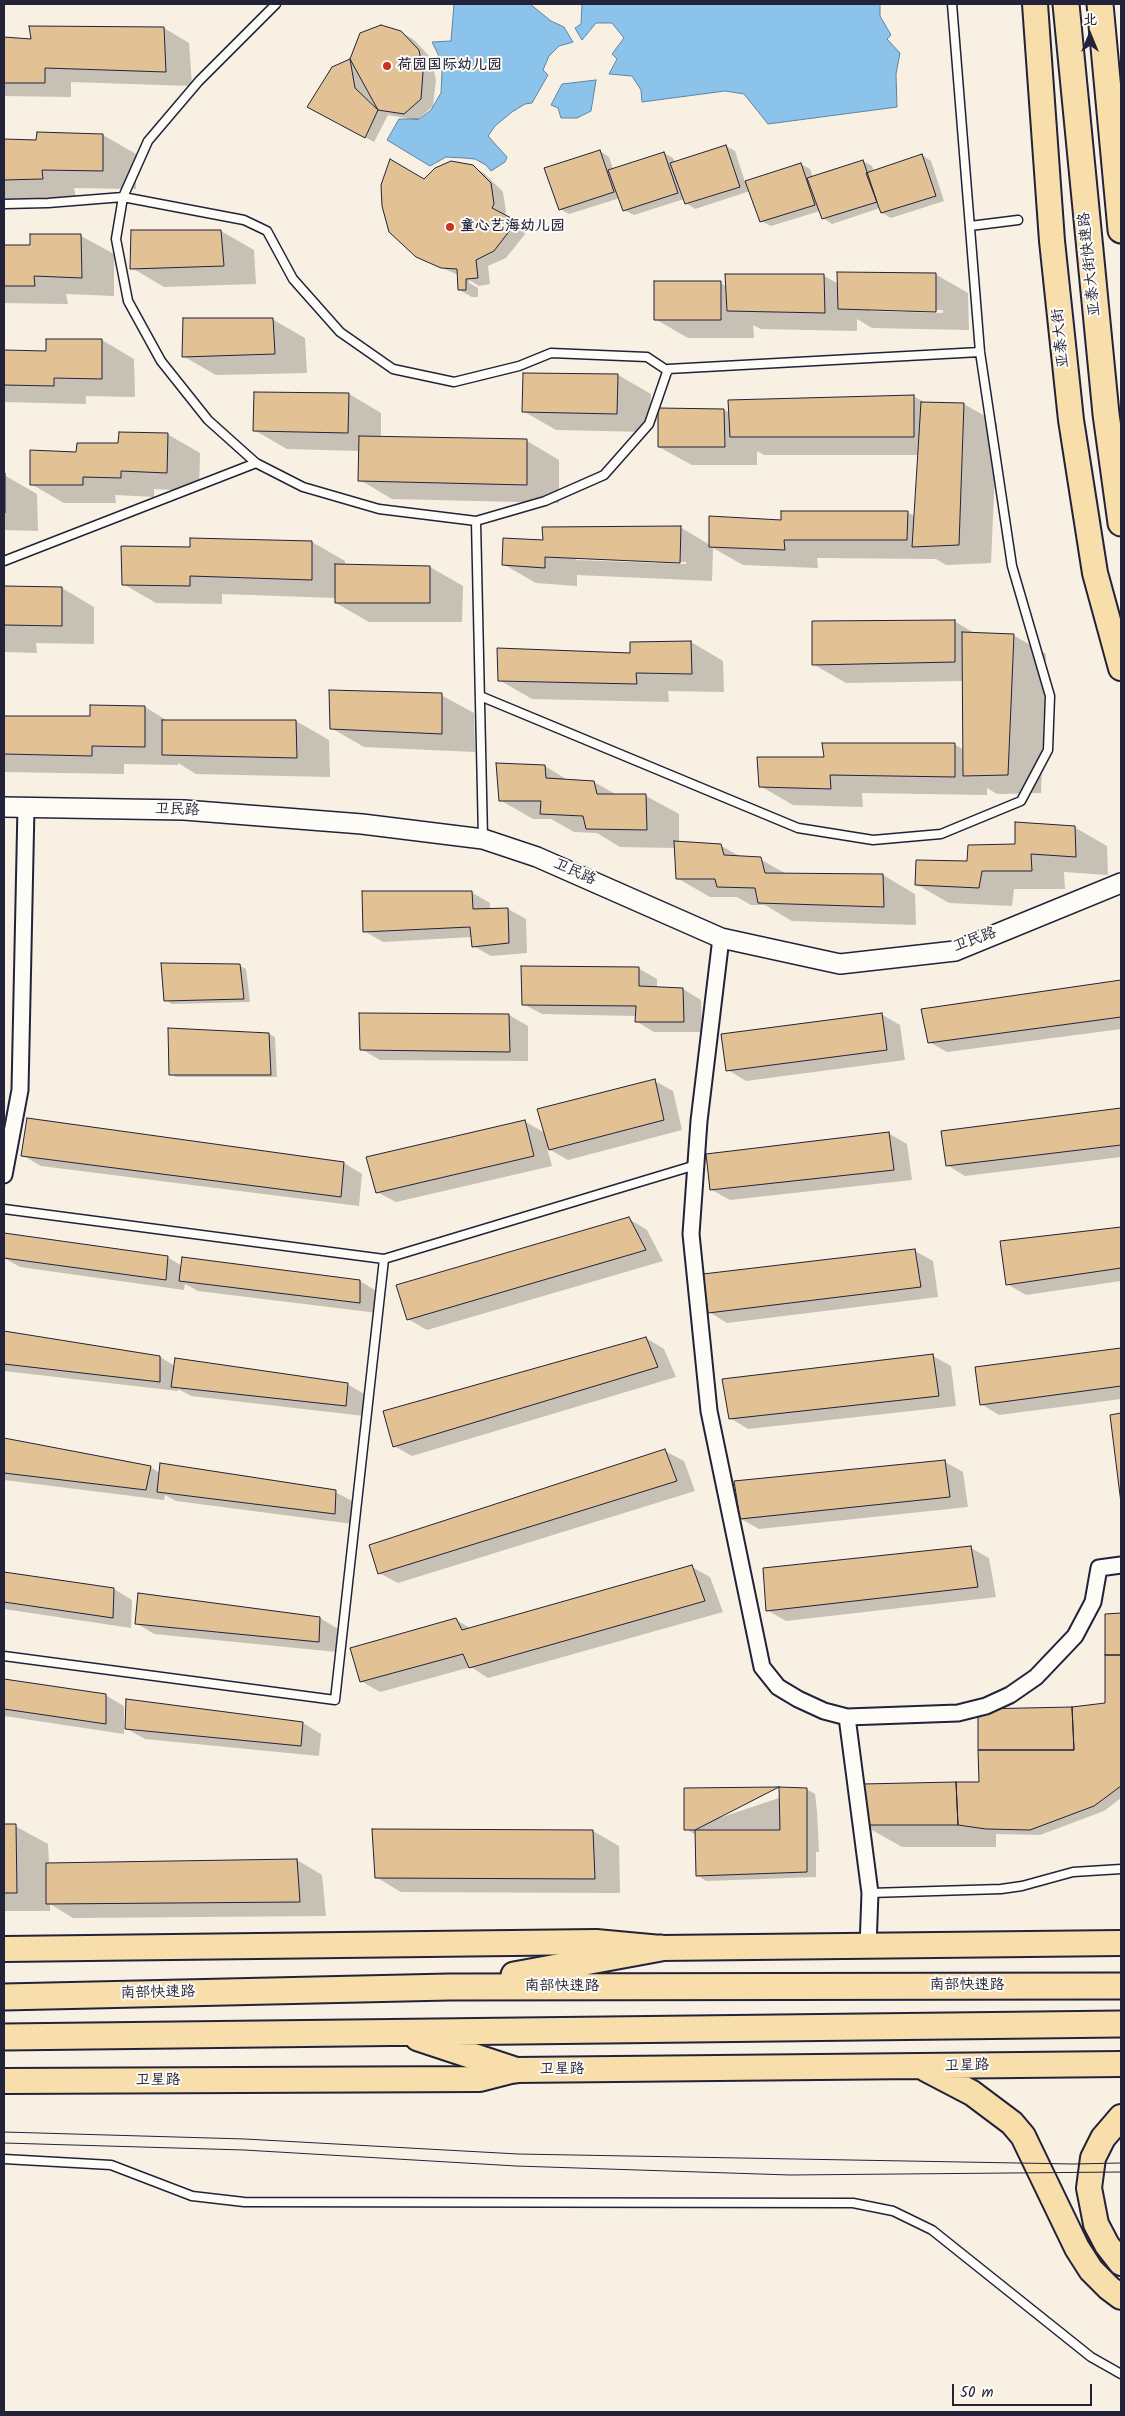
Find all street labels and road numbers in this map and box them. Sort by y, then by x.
street label: 亚泰大街快速路 [1077,211,1105,317]
street label: 亚泰大街 [1050,307,1074,369]
street label: 卫民路 [154,801,200,821]
street label: 卫民路 [550,856,598,890]
street label: 卫民路 [951,925,999,957]
street label: 南部快速路 [930,1977,1004,1995]
street label: 南部快速路 [525,1978,599,1996]
street label: 南部快速路 [120,1984,196,2004]
street label: 卫星路 [944,2058,990,2076]
street label: 卫星路 [540,2061,584,2079]
street label: 卫星路 [136,2072,180,2090]

